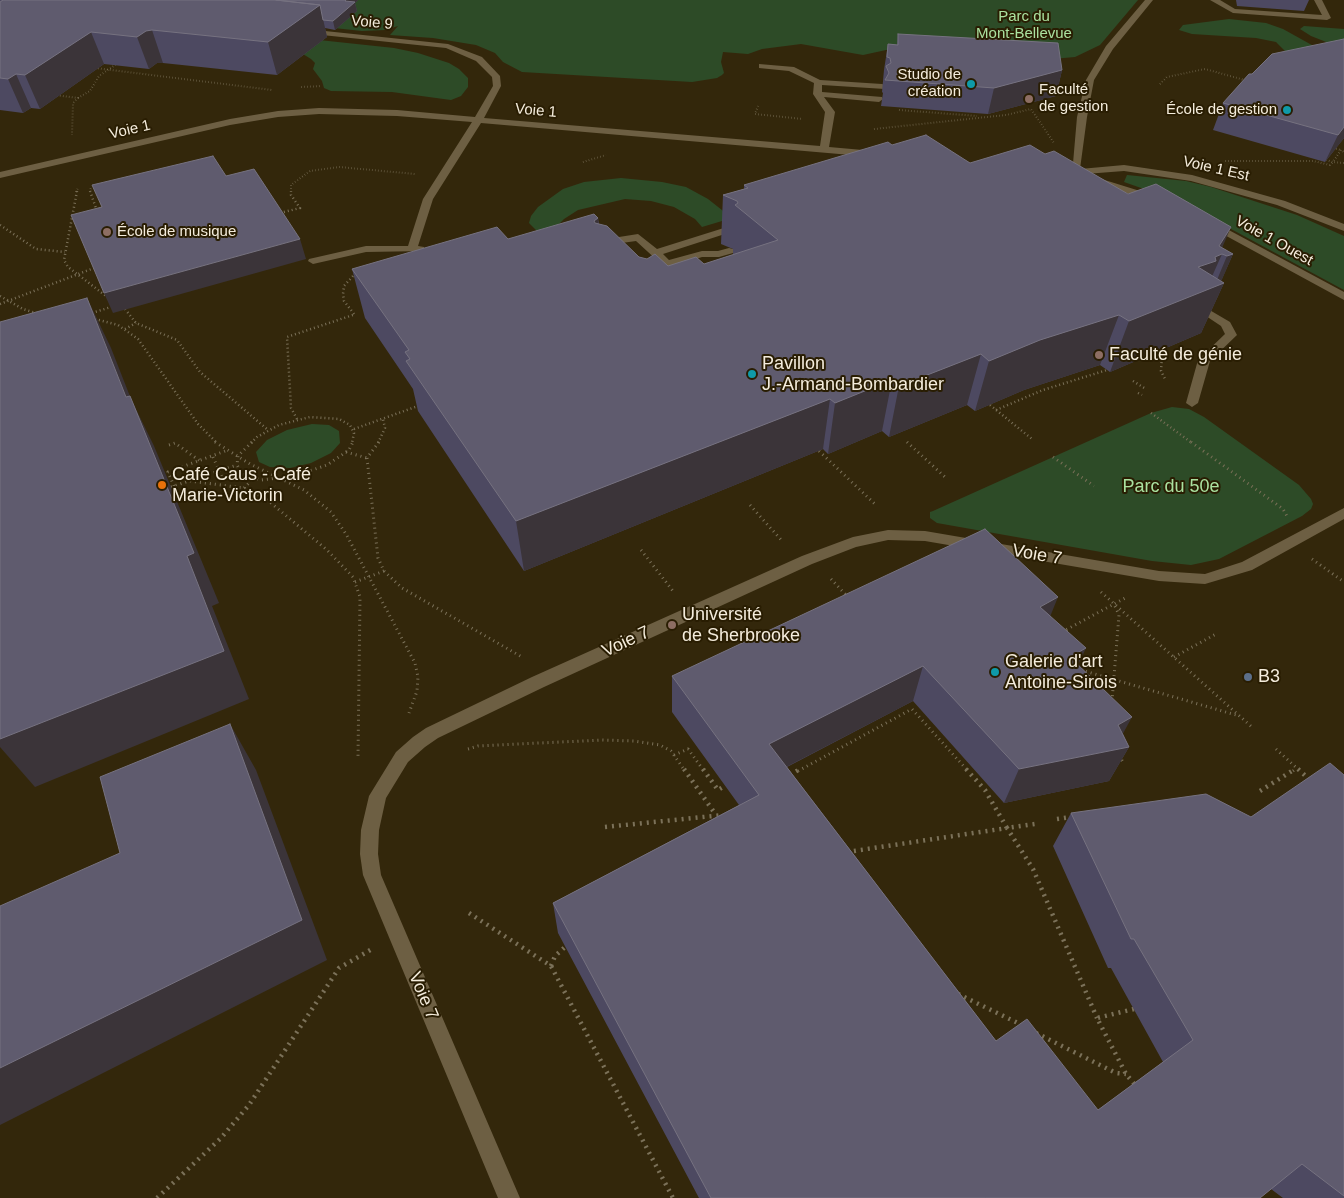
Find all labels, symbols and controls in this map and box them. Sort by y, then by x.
park label: Parc du Mont-Bellevue [976,8,1072,43]
street label: Voie 9 [350,12,394,34]
place label: Studio de création [898,66,961,101]
marker: Studio de création [965,78,977,90]
place label: Faculté de gestion [1039,81,1108,116]
marker: Faculté de gestion [1023,93,1035,105]
street label: Voie 1 [514,100,558,122]
place label: École de gestion [1166,101,1277,119]
marker: École de gestion [1281,104,1293,116]
street label: Voie 1 [108,117,152,143]
street label: Voie 1 Est [1181,153,1251,185]
street label: Voie 1 Ouest [1232,212,1316,270]
place label: École de musique [117,223,236,241]
marker: École de musique [101,226,113,238]
place label: Faculté de génie [1109,344,1242,366]
marker: Faculté de génie [1093,349,1105,361]
place label: Pavillon J.-Armand-Bombardier [762,353,944,396]
marker: Pavillon J.-Armand-Bombardier [746,368,758,380]
place label: Café Caus - Café Marie-Victorin [172,464,311,506]
park label: Parc du 50e [1122,476,1220,498]
marker: Café Caus - Café Marie-Victorin [156,479,168,491]
street label: Voie 7 [1010,540,1064,570]
place label: Université de Sherbrooke [682,604,800,646]
marker: Université de Sherbrooke [666,619,678,631]
street label: Voie 7 [599,622,653,662]
place label: Galerie d'art Antoine-Sirois [1005,651,1117,694]
marker: Galerie d'art Antoine-Sirois [989,666,1001,678]
place label: B3 [1258,666,1280,688]
marker: B3 [1242,671,1254,683]
street label: Voie 7 [403,969,443,1023]

